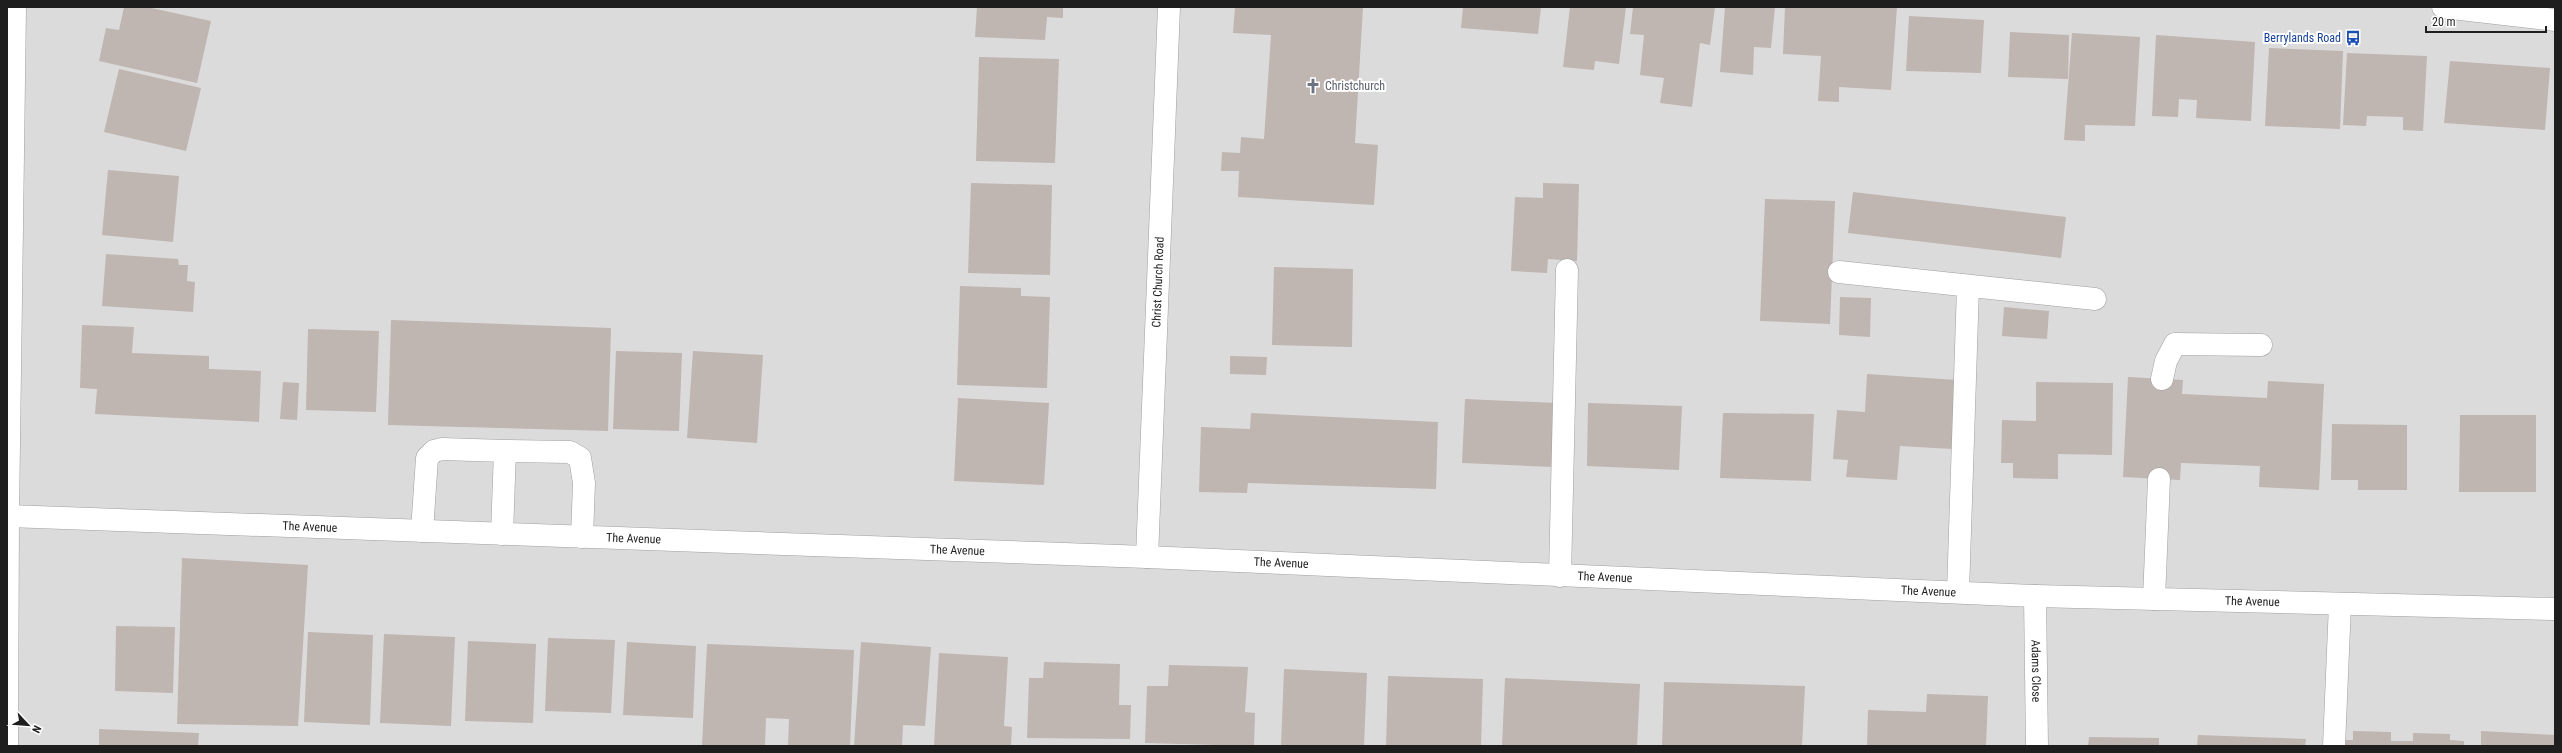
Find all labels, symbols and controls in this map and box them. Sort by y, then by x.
scale bar [2426,8,2546,34]
text: 20 m [2432,15,2456,29]
bus stop icon: Berrylands Road [2344,29,2362,47]
place label: Berrylands Road [2264,31,2341,45]
church icon: Christchurch [1304,77,1322,95]
place label: Christchurch [1325,79,1385,93]
street label: Christ Church Road [1149,236,1167,328]
street label: The Avenue [282,519,338,535]
street label: The Avenue [606,531,662,547]
street label: The Avenue [930,542,986,558]
street label: The Avenue [1253,555,1309,571]
street label: The Avenue [1577,569,1633,585]
street label: The Avenue [1901,583,1957,600]
street label: The Avenue [2225,594,2280,609]
street label: Adams Close [2029,640,2043,703]
north arrow [8,705,48,745]
text: N [29,723,44,735]

